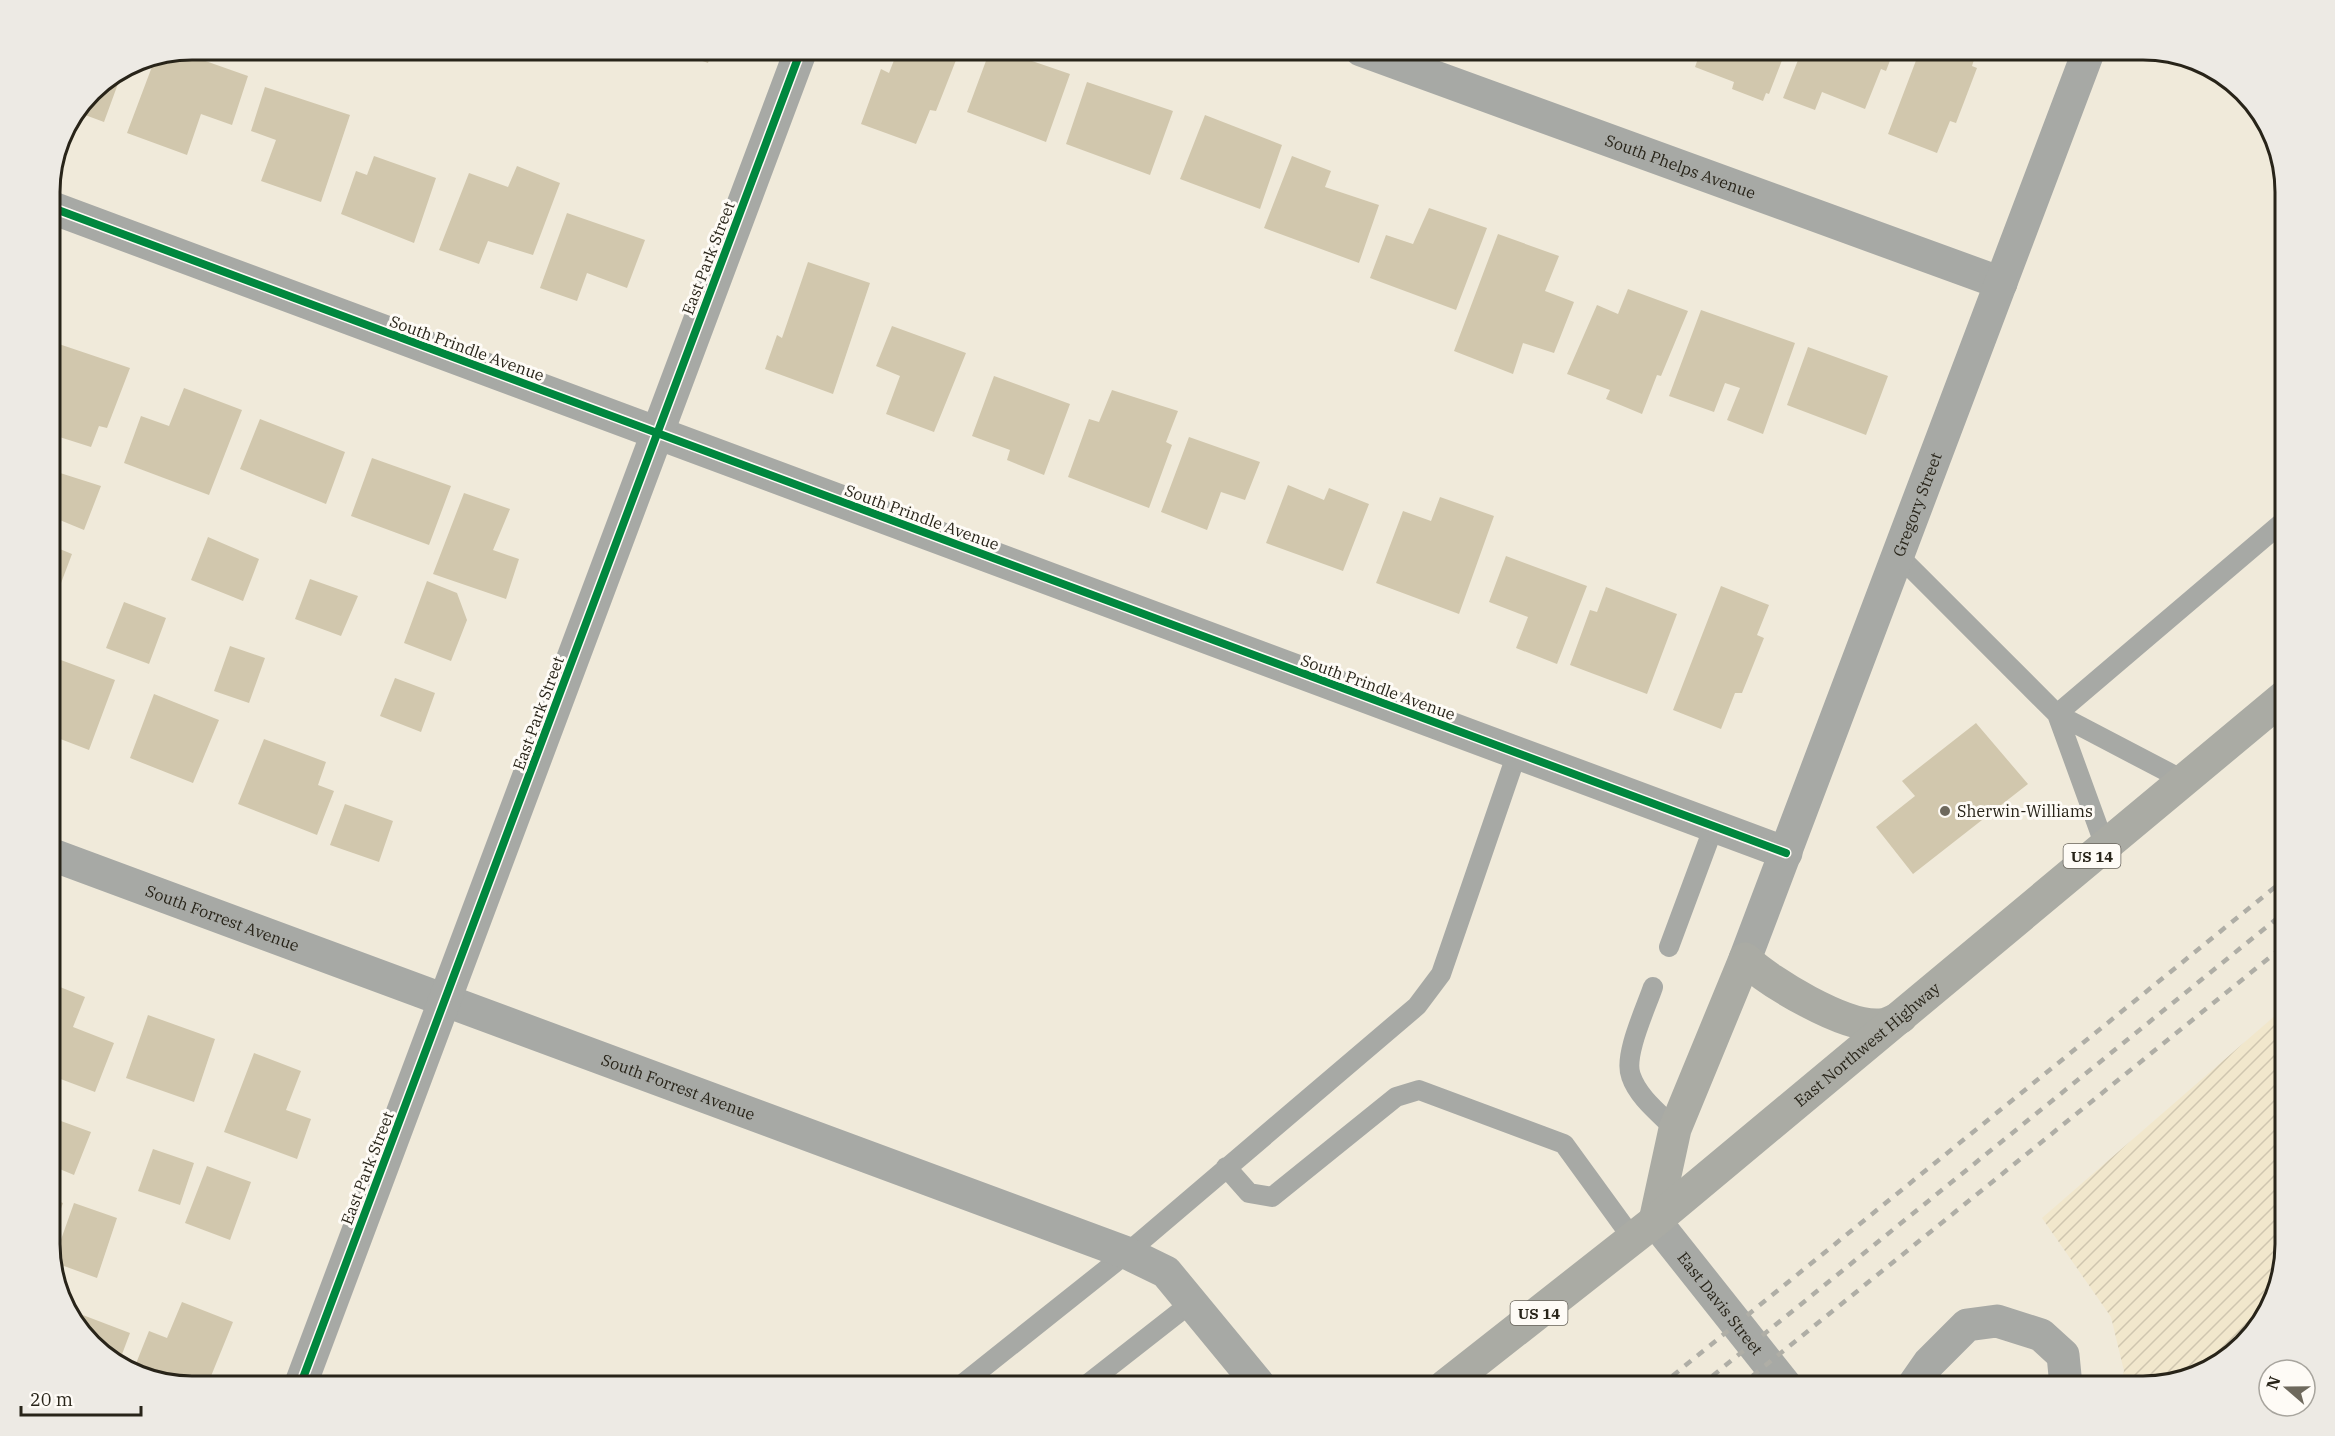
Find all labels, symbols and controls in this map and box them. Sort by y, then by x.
street label: South Phelps Avenue [1602,130,1758,203]
street label: East Park Street [677,198,739,317]
street label: South Prindle Avenue [387,311,547,385]
street label: Gregory Street [1888,449,1946,559]
street label: South Prindle Avenue [842,480,1002,554]
street label: South Prindle Avenue [1298,650,1458,724]
street label: East Park Street [508,653,568,773]
place label: Sherwin-Williams [1957,801,2093,821]
marker: Sherwin-Williams [1938,804,1952,818]
road number: US 14 [2064,844,2120,868]
street label: South Forrest Avenue [143,880,302,955]
street label: East Northwest Highway [1790,978,1944,1111]
street label: South Forrest Avenue [599,1049,758,1124]
street label: East Park Street [336,1108,398,1227]
street label: East Davis Street [1673,1248,1768,1359]
road number: US 14 [1510,1301,1568,1325]
north arrow [2257,1358,2317,1418]
text: N [2261,1374,2284,1392]
scale bar [21,1379,141,1417]
text: 20 m [30,1388,73,1411]

